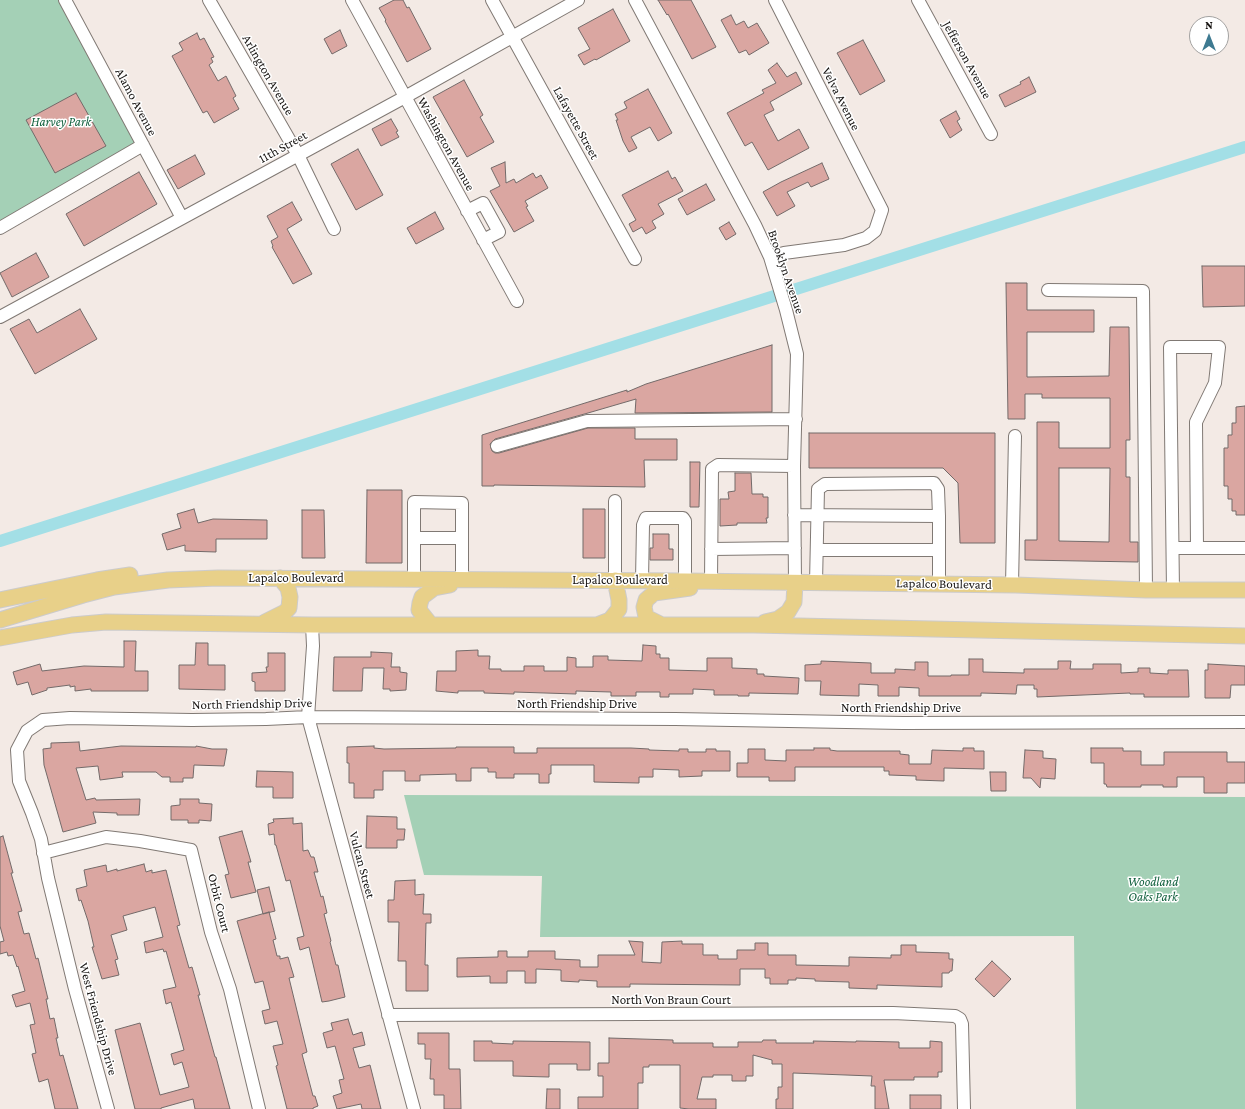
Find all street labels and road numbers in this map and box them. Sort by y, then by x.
street label: Jefferson Avenue [939,18,995,102]
street label: Arlington Avenue [239,32,297,118]
street label: Alamo Avenue [112,65,160,139]
street label: Velva Avenue [818,65,864,133]
street label: Lafayette Street [550,84,602,162]
street label: Washington Avenue [414,95,478,193]
street label: 11th Street [256,127,310,167]
street label: Brooklyn Avenue [764,228,808,316]
street label: Lapalco Boulevard [248,570,344,586]
street label: Lapalco Boulevard [572,572,668,588]
street label: Lapalco Boulevard [896,575,992,593]
street label: North Friendship Drive [192,695,312,713]
street label: North Friendship Drive [517,696,637,712]
street label: North Friendship Drive [841,700,961,716]
street label: Vulcan Street [346,830,378,900]
street label: Orbit Court [204,872,234,934]
street label: West Friendship Drive [75,961,121,1077]
street label: North Von Braun Court [611,992,731,1008]

